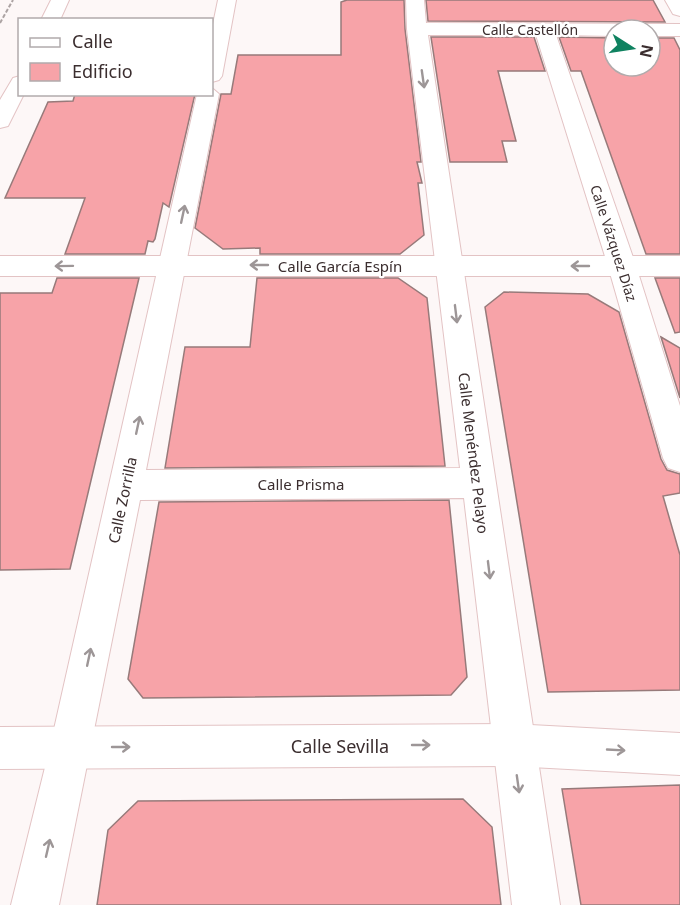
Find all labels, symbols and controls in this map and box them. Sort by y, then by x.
legend [18,18,213,96]
north arrow [602,18,662,78]
street label: Calle Castellón [482,20,578,39]
text: Calle [72,29,113,53]
text: N [635,42,659,60]
text: Edificio [72,59,133,83]
one-way arrow [418,69,429,88]
street label: Calle Vázquez Díaz [586,182,642,304]
one-way arrow [178,205,189,224]
street label: Calle García Espín [278,256,402,276]
one-way arrow [249,259,269,271]
one-way arrow [54,260,74,271]
one-way arrow [570,260,590,272]
one-way arrow [450,303,461,323]
street label: Calle Menéndez Pelayo [454,371,494,535]
one-way arrow [132,416,144,435]
street label: Calle Zorrilla [103,455,141,545]
street label: Calle Prisma [258,474,344,494]
one-way arrow [484,559,495,579]
one-way arrow [84,648,95,668]
street label: Calle Sevilla [291,734,389,758]
one-way arrow [411,739,431,751]
one-way arrow [111,741,131,753]
one-way arrow [606,745,626,756]
one-way arrow [513,773,524,793]
one-way arrow [42,839,54,858]

